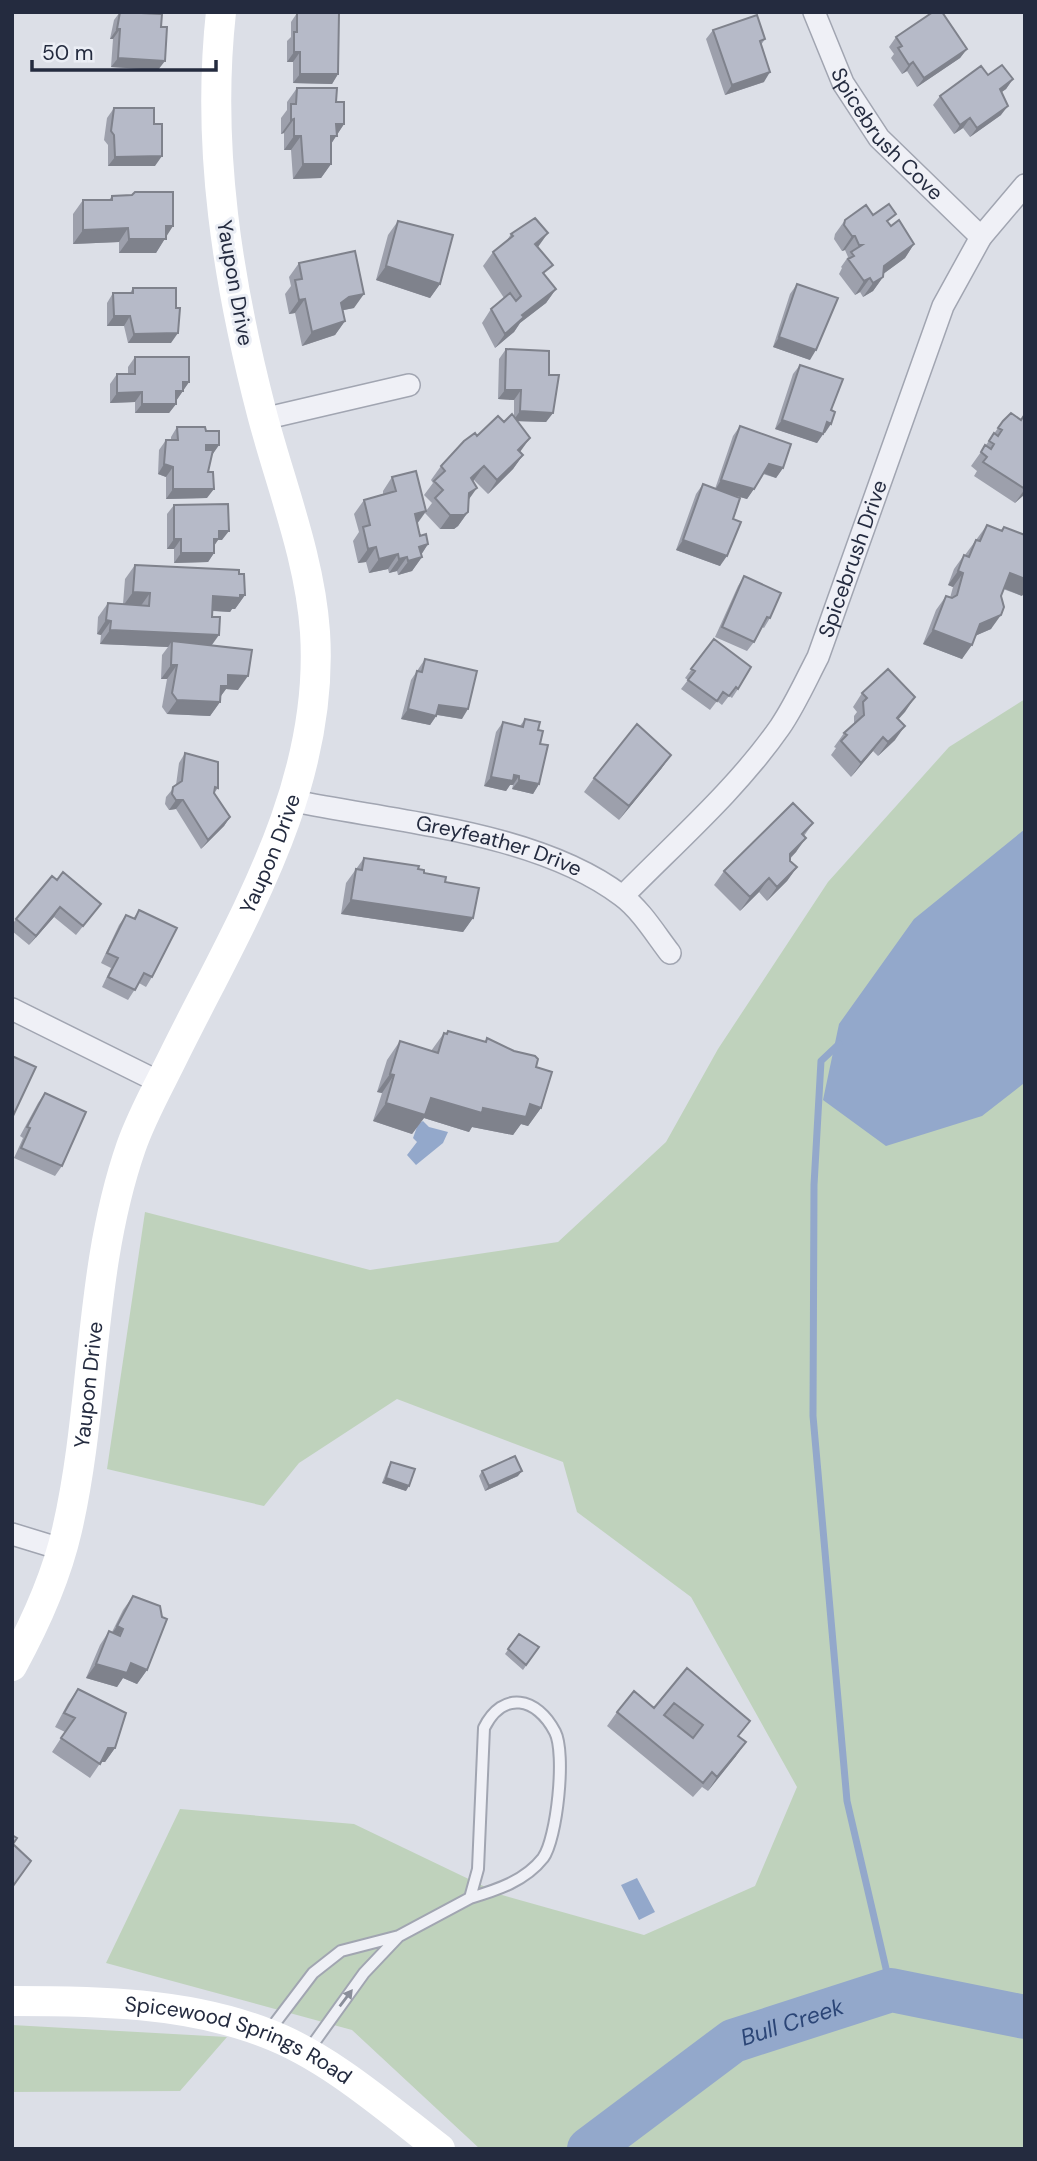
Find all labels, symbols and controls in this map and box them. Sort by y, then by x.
scale bar [32,28,215,72]
text: 50 m [42,39,93,67]
street label: Spicebrush Cove [824,64,949,207]
street label: Yaupon Drive [210,218,260,348]
street label: Spicebrush Drive [812,476,894,641]
street label: Yaupon Drive [233,790,307,919]
street label: Greyfeather Drive [414,809,587,883]
street label: Yaupon Drive [68,1320,109,1450]
one-way arrow [338,1989,353,2007]
street label: Spicewood Springs Road [124,1990,357,2091]
water label: Bull Creek [737,1991,848,2053]

